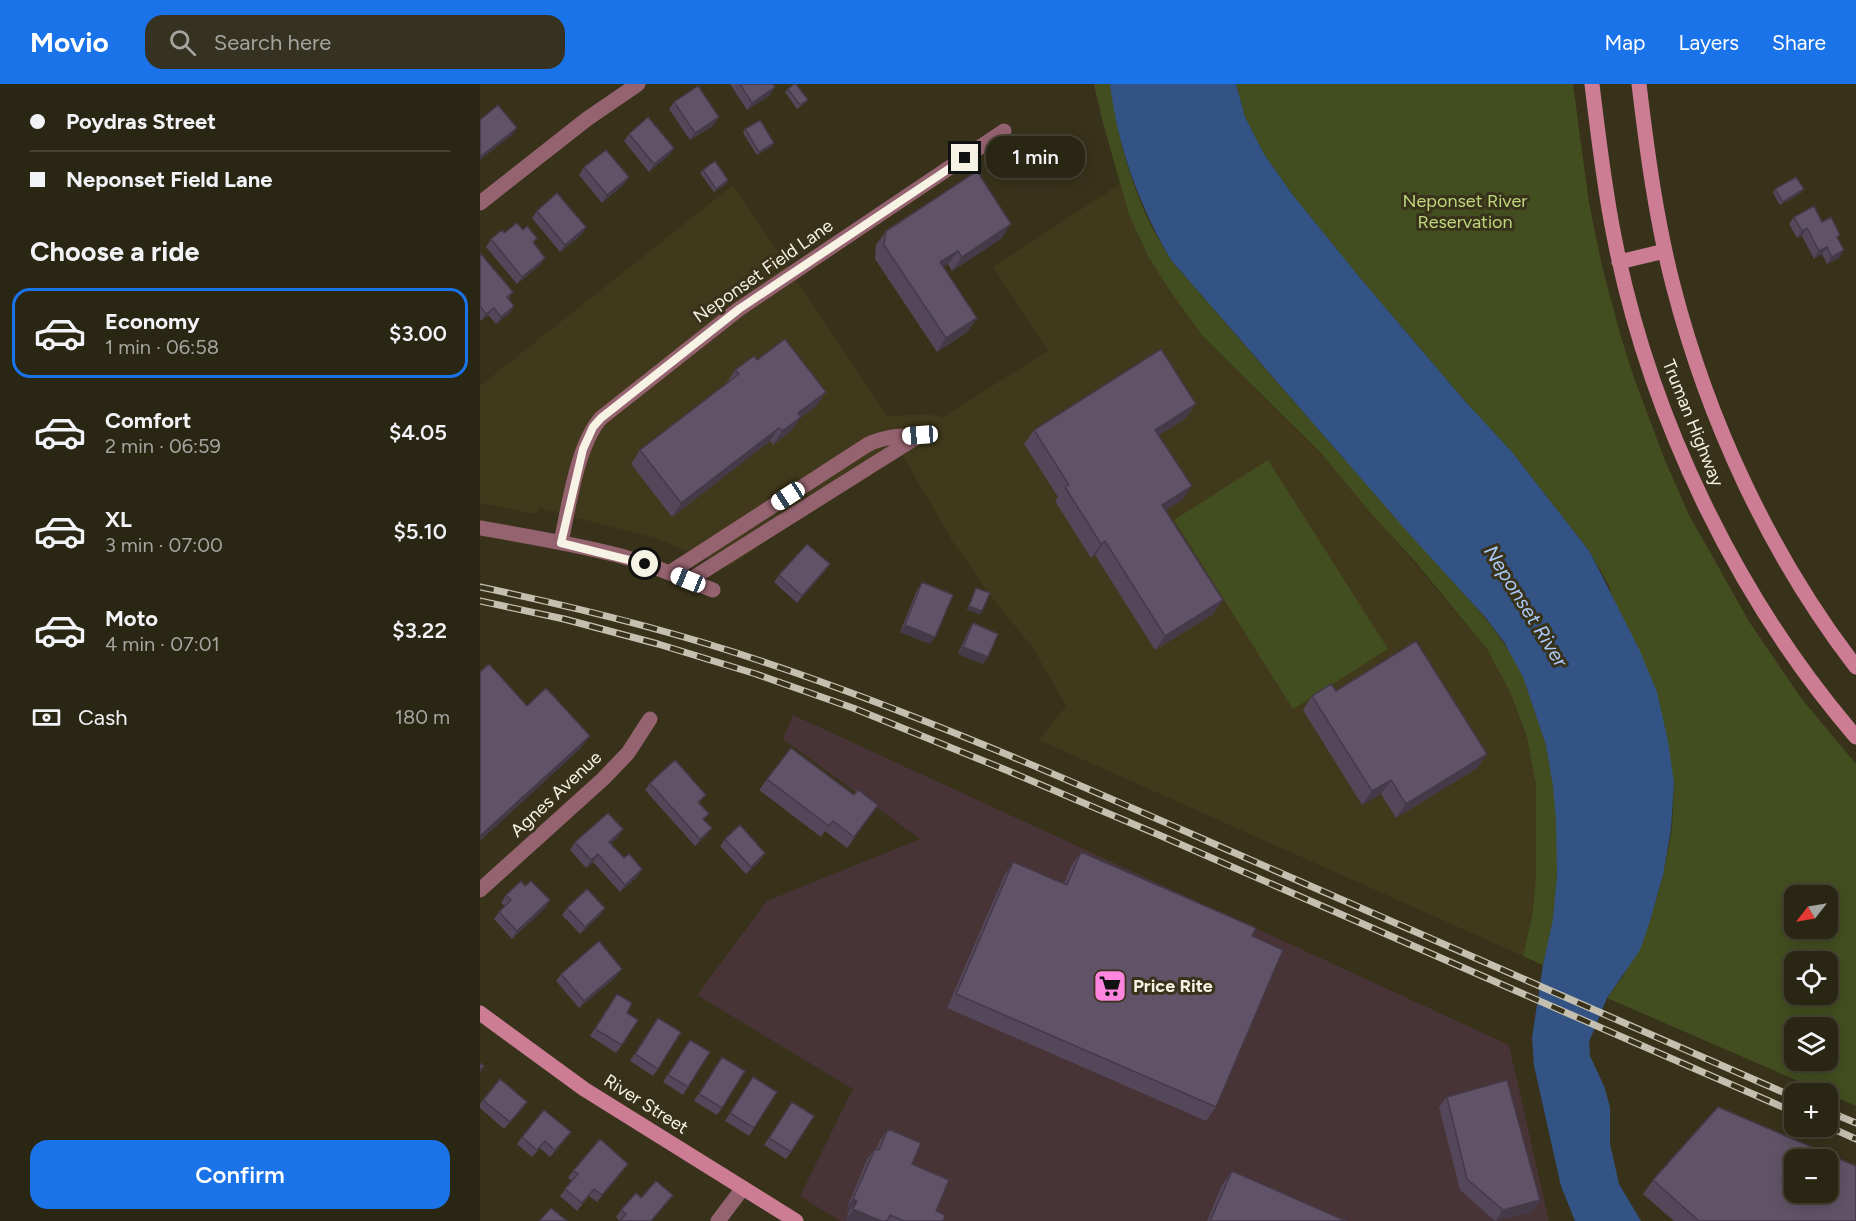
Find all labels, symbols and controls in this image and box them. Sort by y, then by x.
search box [145,15,565,69]
text: Movio [30,25,109,59]
icon: search [166,26,199,59]
text: Search here [214,29,331,56]
text: Map [1605,30,1645,55]
text: Layers [1678,30,1739,55]
text: Share [1772,30,1826,55]
text: Poydras Street [66,108,216,135]
callout: 1 min [986,137,1085,179]
route end [951,144,978,171]
text: 1 min [1012,145,1059,169]
text: Neponset Field Lane [66,166,272,193]
park label: Neponset River Reservation [1403,190,1527,233]
street label: Neponset Field Lane [689,214,837,327]
text: Choose a ride [30,235,199,268]
icon: car [33,306,87,360]
text: Economy [105,308,200,335]
text: $3.00 [389,320,447,347]
text: 1 min · 06:58 [105,335,219,359]
street label: Truman Highway [1658,356,1729,490]
icon: car [33,405,87,459]
text: Comfort [105,407,191,434]
text: $4.05 [389,419,447,446]
car [901,425,939,445]
text: 2 min · 06:59 [105,434,221,458]
car [768,479,808,513]
icon: car [33,504,87,558]
text: XL [105,506,132,533]
text: $5.10 [393,518,447,545]
text: 3 min · 07:00 [105,533,223,557]
water label: Neponset River [1479,541,1574,672]
route start [631,550,658,577]
car [668,565,708,595]
icon: car [33,603,87,657]
text: Moto [105,605,158,632]
text: $3.22 [392,617,447,644]
text: 4 min · 07:01 [105,632,220,656]
icon: cash [30,701,63,734]
text: Cash [78,704,128,731]
text: 180 m [395,705,450,729]
street label: Agnes Avenue [506,746,606,842]
north arrow [1784,885,1838,939]
map controls [1784,885,1838,1203]
button: locate [1784,951,1838,1005]
supermarket icon: Price Rite [1092,968,1128,1004]
place label: Price Rite [1133,975,1213,997]
button: layers [1784,1017,1838,1071]
street label: River Street [600,1069,692,1139]
button: + [1784,1083,1838,1137]
button: Confirm [30,1140,450,1209]
button: − [1784,1149,1838,1203]

